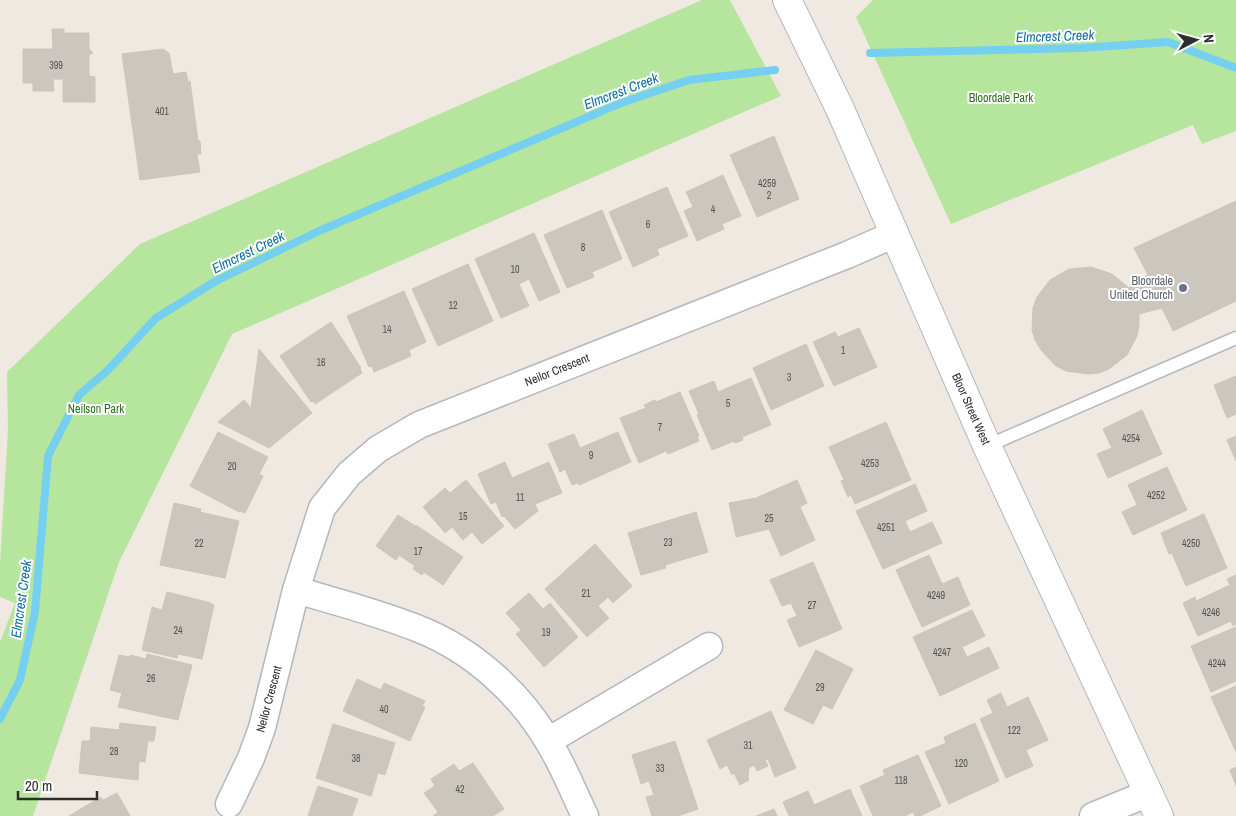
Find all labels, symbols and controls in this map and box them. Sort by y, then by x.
north arrow [1171,15,1221,65]
water label: Elmcrest Creek [1015,26,1096,46]
text: N [1200,34,1218,44]
house number: 399 [49,59,63,72]
water label: Elmcrest Creek [581,68,662,113]
park label: Bloordale Park [969,90,1033,106]
house number: 401 [155,105,169,118]
house number: 4259 [758,177,777,190]
house number: 2 [767,189,772,202]
house number: 4 [711,203,716,216]
house number: 6 [646,218,651,231]
water label: Elmcrest Creek [209,226,288,277]
house number: 8 [581,241,586,254]
house number: 10 [510,263,520,276]
place label: Bloordale United Church [1110,273,1173,303]
marker: Bloordale United Church [1177,282,1189,294]
house number: 12 [448,299,458,312]
house number: 14 [382,323,392,336]
house number: 1 [841,344,846,357]
street label: Neilor Crescent [522,350,592,390]
house number: 16 [316,356,326,369]
house number: 3 [787,371,792,384]
street label: Bloor Street West [948,371,994,448]
house number: 5 [726,397,731,410]
park label: Neilson Park [68,401,124,417]
house number: 7 [658,421,663,434]
house number: 4254 [1122,432,1141,445]
house number: 9 [589,449,594,462]
house number: 4253 [861,457,880,470]
house number: 20 [227,460,237,473]
house number: 4252 [1147,489,1166,502]
house number: 11 [516,491,525,504]
house number: 15 [458,510,468,523]
house number: 25 [764,512,774,525]
house number: 4251 [877,521,896,534]
house number: 23 [663,536,673,549]
house number: 22 [194,537,204,550]
house number: 4250 [1182,537,1201,550]
house number: 17 [413,545,423,558]
water label: Elmcrest Creek [7,558,36,639]
house number: 21 [581,587,591,600]
house number: 4249 [927,589,946,602]
house number: 27 [807,599,817,612]
house number: 4246 [1202,606,1221,619]
house number: 24 [173,624,183,637]
house number: 19 [541,626,551,639]
house number: 4247 [933,646,952,659]
house number: 4244 [1208,657,1227,670]
street label: Neilor Crescent [252,664,286,734]
house number: 26 [146,672,156,685]
house number: 29 [815,681,825,694]
house number: 40 [379,703,389,716]
house number: 122 [1007,724,1021,737]
house number: 31 [743,739,753,752]
house number: 28 [109,745,119,758]
house number: 38 [351,752,361,765]
house number: 120 [954,757,968,770]
house number: 33 [655,762,665,775]
scale bar [18,768,96,800]
house number: 118 [894,774,908,787]
text: 20 m [25,775,52,796]
house number: 42 [455,783,465,796]

